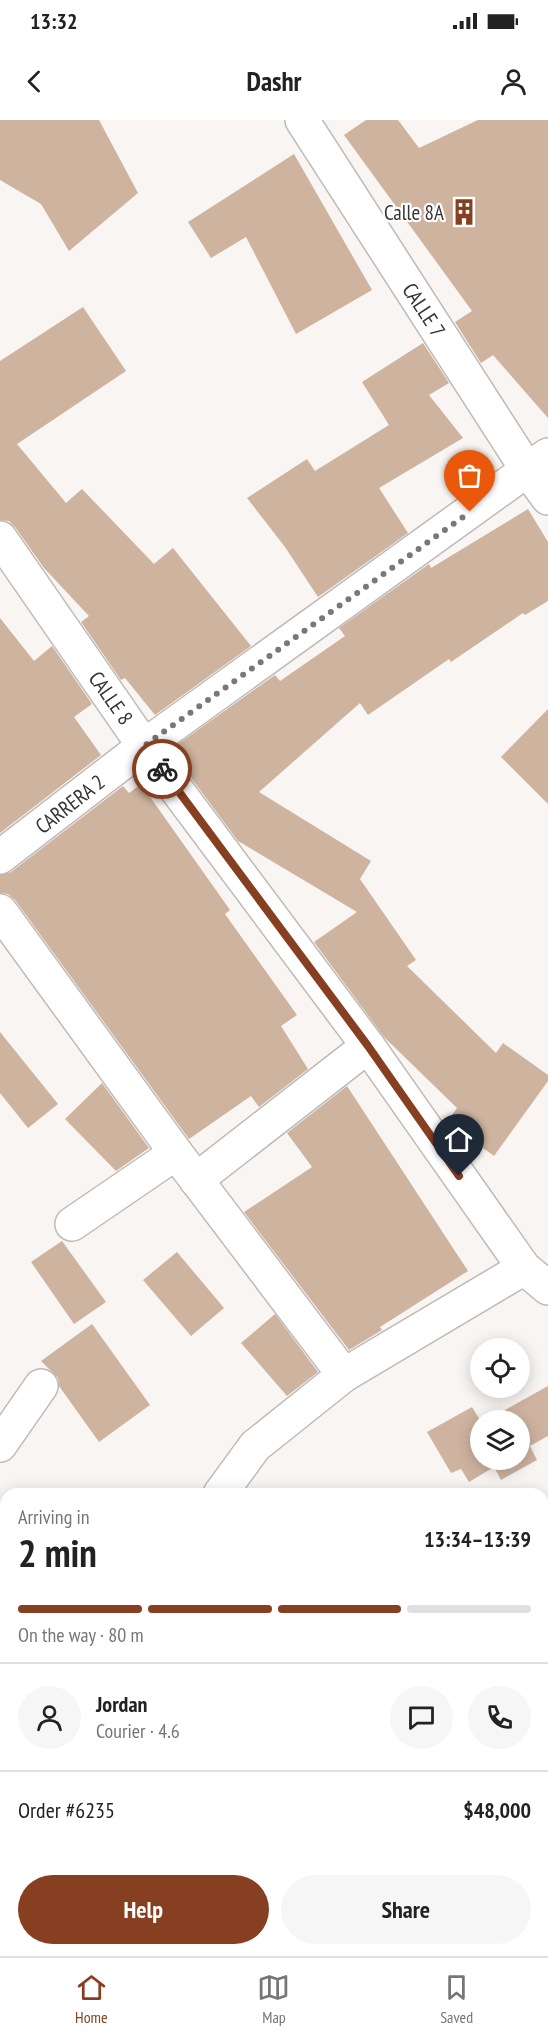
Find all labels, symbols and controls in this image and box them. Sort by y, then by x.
text: 13:32 [30,7,78,35]
text: Dashr [246,64,302,98]
icon: back [18,65,51,98]
icon: person [497,65,530,98]
building icon: Calle 8A [449,197,479,227]
place label: Calle 8A [384,199,444,226]
street label: CALLE 7 [397,278,451,342]
pin [444,450,495,512]
icon: bag [453,459,486,492]
street label: CALLE 8 [83,666,139,730]
courier [132,739,192,799]
icon: bike [146,753,179,786]
street label: CARRERA 2 [30,768,110,840]
pin [433,1114,484,1176]
icon: home [442,1123,475,1156]
map controls [470,1338,530,1470]
button: locate [470,1338,530,1398]
button: layers [470,1410,530,1470]
text: Arriving in [18,1504,90,1530]
text: 13:34–13:39 [424,1525,531,1553]
text: 2 min [18,1527,97,1578]
text: On the way · 80 m [18,1622,144,1648]
button: person [18,1686,81,1749]
button: chat [390,1686,453,1749]
button: phone [468,1686,531,1749]
text: Jordan [96,1690,147,1718]
text: Courier · 4.6 [96,1718,180,1744]
text: Order #6235 [18,1796,115,1824]
text: $48,000 [463,1796,531,1824]
button: Help [18,1875,269,1944]
button: Share [281,1875,531,1944]
tab: Home [75,1971,108,2027]
tab: Map [257,1971,290,2027]
tab: Saved [440,1971,473,2027]

